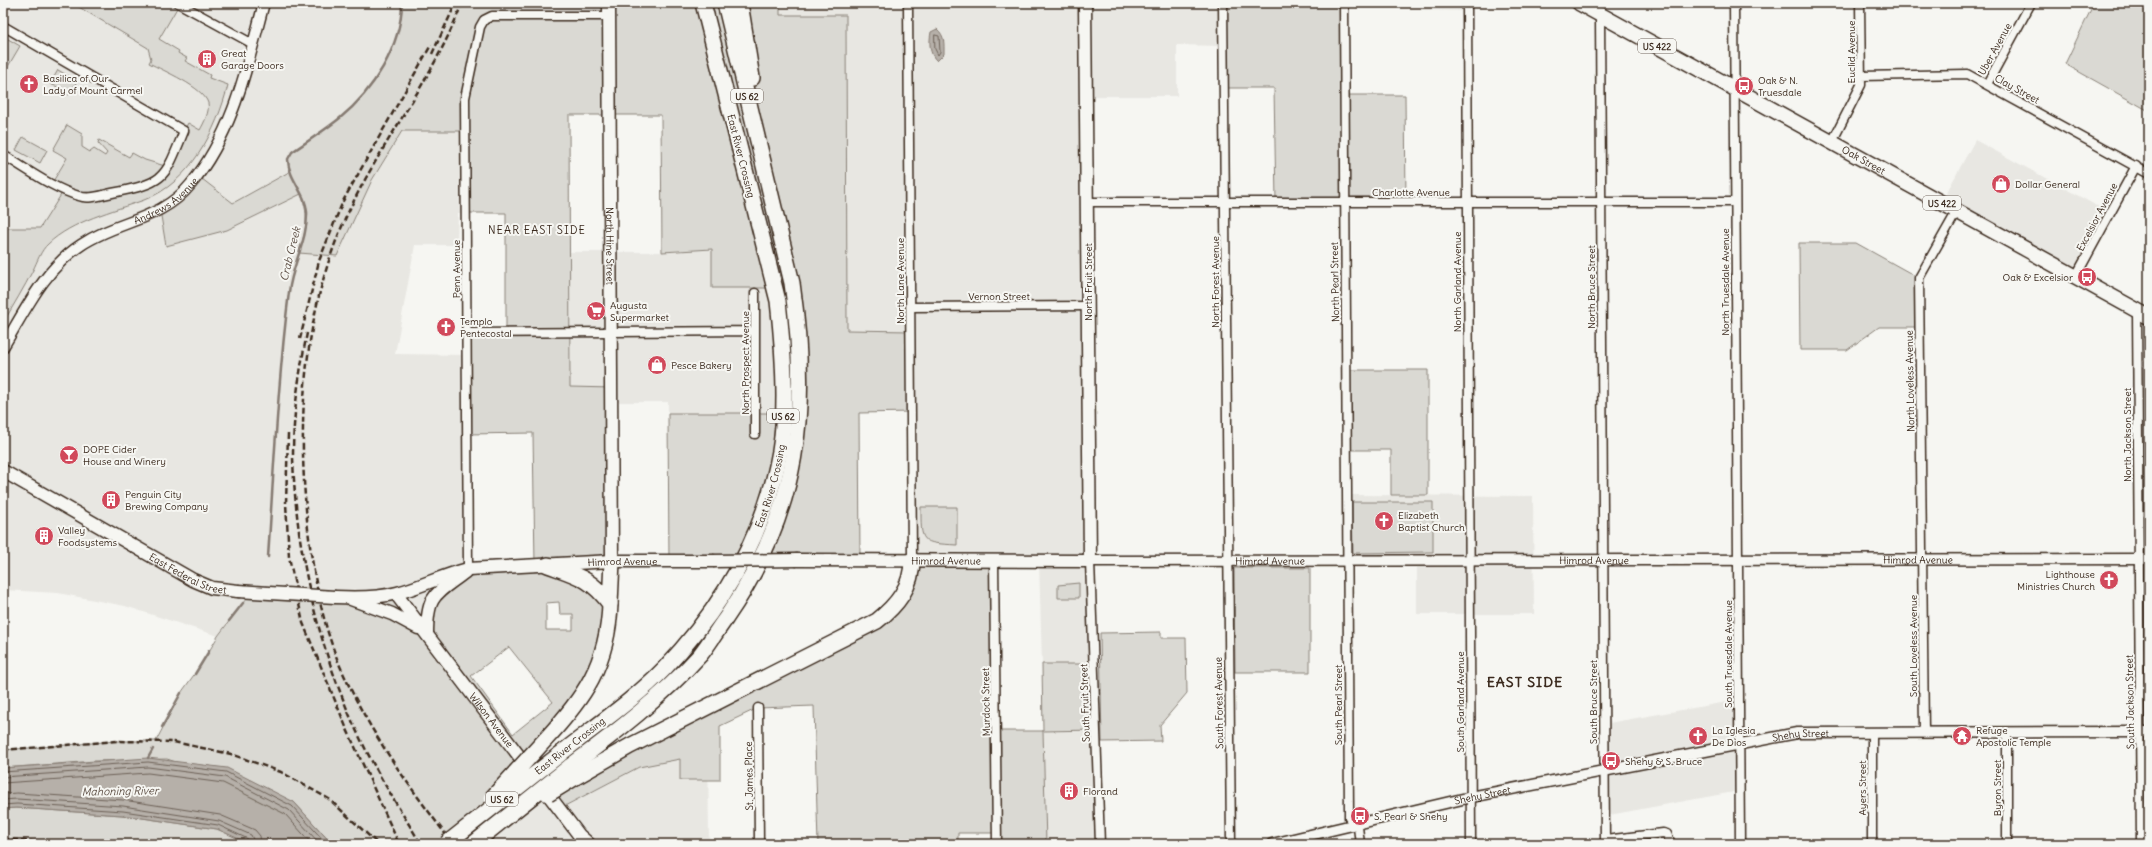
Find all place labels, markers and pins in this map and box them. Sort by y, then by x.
place label: Great Garage Doors [221,47,284,72]
building icon: Great Garage Doors [196,48,218,70]
place label: Basilica of Our Lady of Mount Carmel [43,72,143,97]
church icon: Basilica of Our Lady of Mount Carmel [18,73,40,95]
place label: Oak & N. Truesdale [1758,74,1802,99]
bus stop icon: Oak & N. Truesdale [1733,75,1755,97]
shop icon: Dollar General [1990,173,2012,195]
place label: Dollar General [2015,178,2080,191]
bus stop icon: Oak & Excelsior [2076,266,2098,288]
place label: Oak & Excelsior [2002,271,2073,284]
place label: Augusta Supermarket [610,299,670,324]
supermarket icon: Augusta Supermarket [585,300,607,322]
place label: Templo Pentecostal [460,315,512,340]
church icon: Templo Pentecostal [435,316,457,338]
shop icon: Pesce Bakery [646,354,668,376]
place label: Pesce Bakery [671,359,732,372]
place label: DOPE Cider House and Winery [83,443,166,468]
bar icon: DOPE Cider House and Winery [58,444,80,466]
place label: Penguin City Brewing Company [125,488,208,513]
building icon: Penguin City Brewing Company [100,489,122,511]
place label: Elizabeth Baptist Church [1398,509,1465,534]
church icon: Elizabeth Baptist Church [1373,510,1395,532]
place label: Valley Foodsystems [58,524,118,549]
building icon: Valley Foodsystems [33,525,55,547]
place label: Lighthouse Ministries Church [2017,568,2095,593]
church icon: Lighthouse Ministries Church [2098,569,2120,591]
place label: La Iglesia De Dios [1712,724,1756,749]
place label: Refuge Apostolic Temple [1976,724,2051,749]
church icon: La Iglesia De Dios [1687,725,1709,747]
temple icon: Refuge Apostolic Temple [1951,725,1973,747]
bus stop icon: Shehy & S. Bruce [1600,750,1622,772]
place label: Shehy & S. Bruce [1625,755,1702,768]
building icon: Florand [1058,780,1080,802]
place label: Florand [1083,785,1118,798]
bus stop icon: S. Pearl & Shehy [1349,805,1371,827]
place label: S. Pearl & Shehy [1374,810,1448,823]

